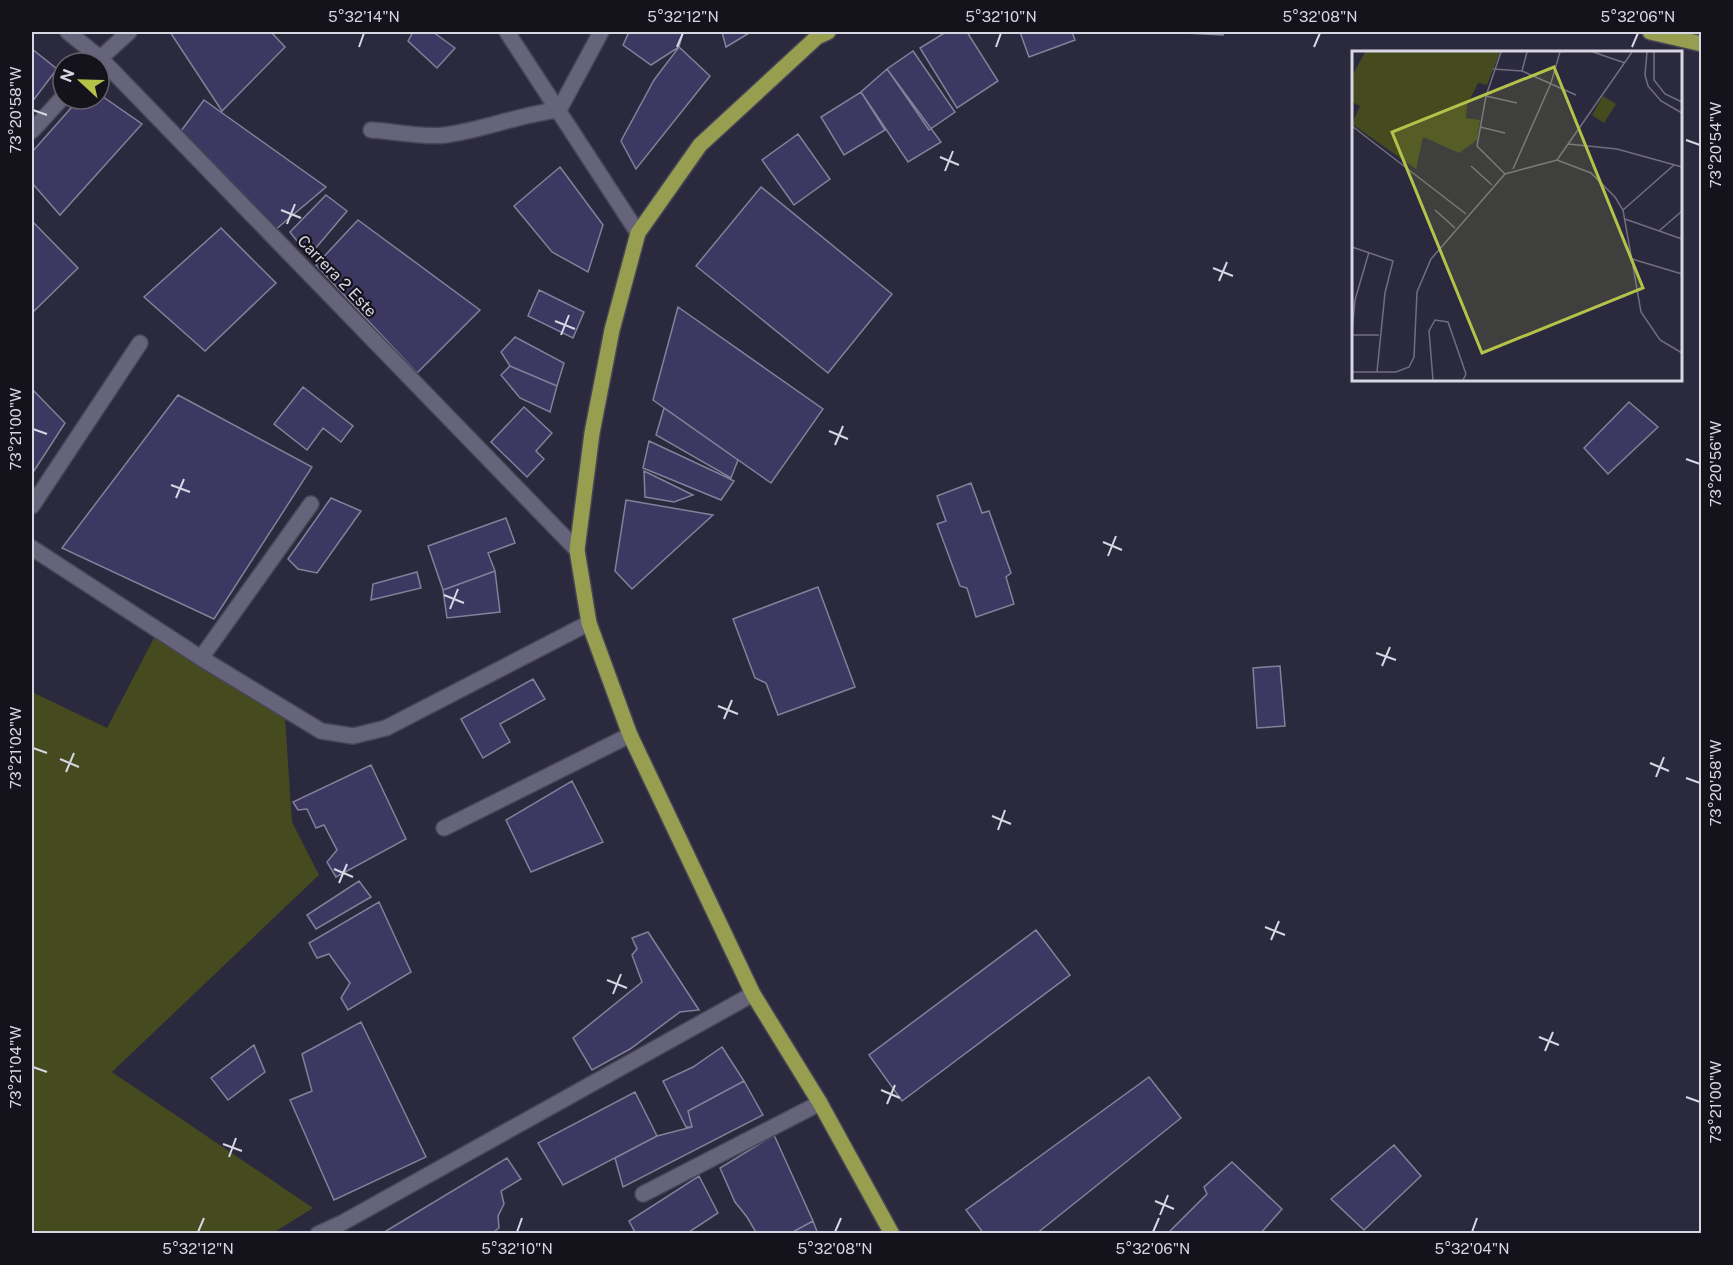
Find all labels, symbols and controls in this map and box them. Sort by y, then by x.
text: 5°32'14"N [328,8,400,25]
text: 5°32'12"N [647,8,719,25]
text: 5°32'10"N [965,8,1037,25]
text: 5°32'08"N [1282,8,1358,25]
text: 5°32'06"N [1601,8,1675,25]
north arrow [51,51,111,111]
inset map [1352,51,1682,381]
text: N [56,66,79,85]
text: 73°20'58"W [7,67,24,153]
text: 73°20'54"W [1707,102,1724,188]
street label: Carrera 2 Este [293,231,381,321]
text: 73°21'00"W [7,388,24,470]
text: 73°20'56"W [1707,421,1724,507]
text: 73°21'02"W [7,707,24,789]
text: 73°20'58"W [1707,740,1724,826]
text: 73°21'04"W [7,1025,24,1109]
text: 73°21'00"W [1707,1061,1724,1143]
text: 5°32'12"N [162,1240,234,1257]
text: 5°32'10"N [481,1240,553,1257]
text: 5°32'08"N [797,1240,873,1257]
text: 5°32'06"N [1116,1240,1190,1257]
text: 5°32'04"N [1435,1240,1509,1257]

